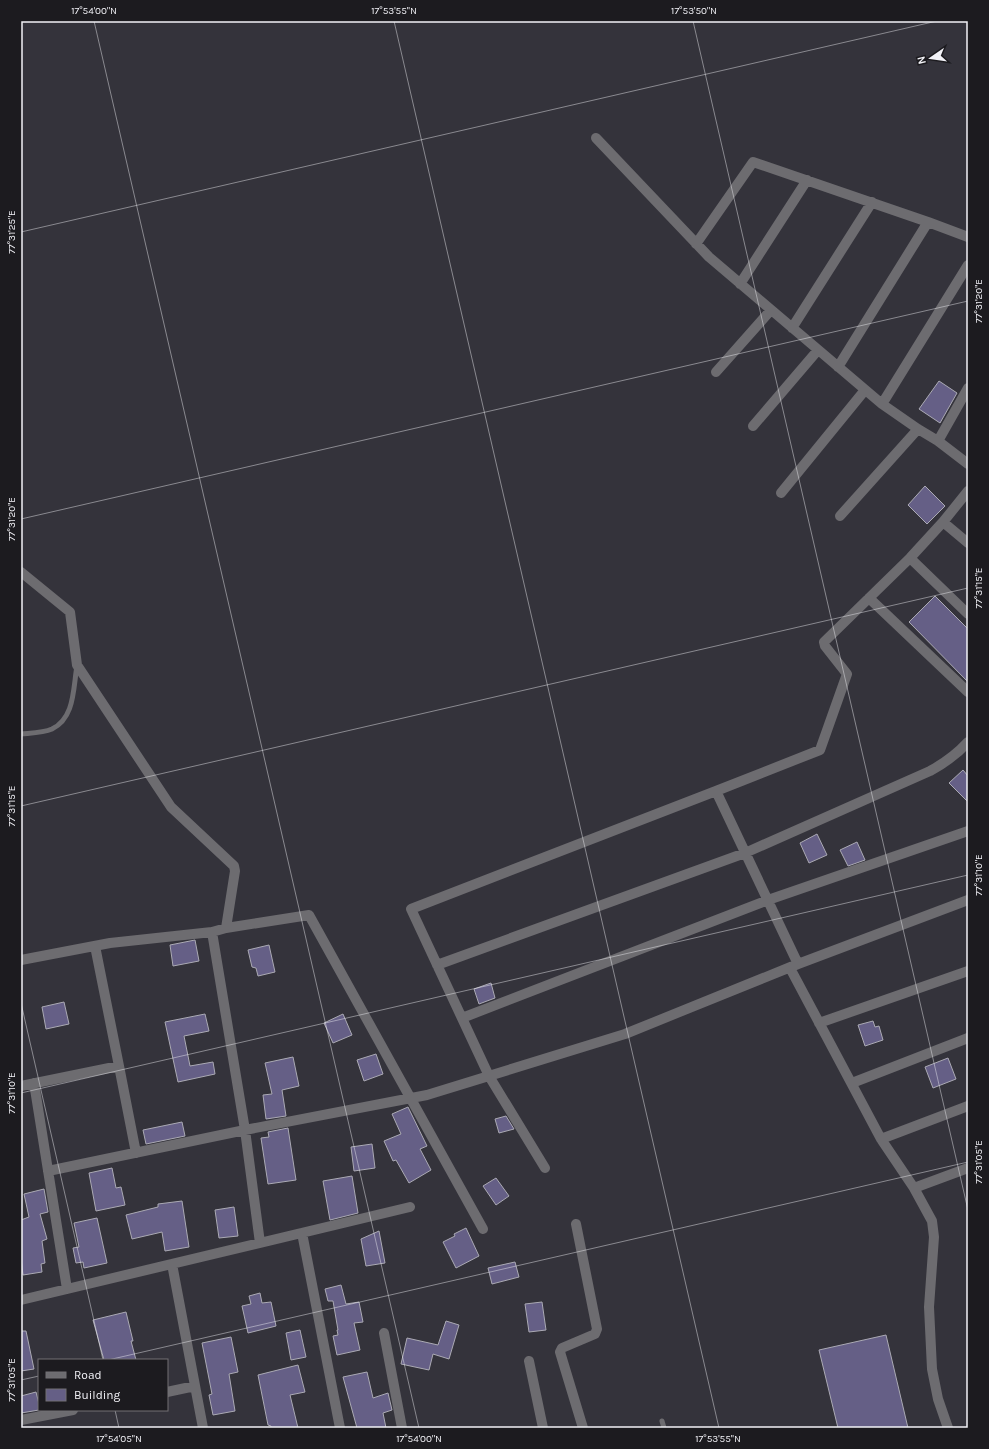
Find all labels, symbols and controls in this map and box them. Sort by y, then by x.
text: 17°54'00"N [71,5,117,17]
text: 17°53'55"N [371,5,417,17]
text: 17°53'50"N [671,5,717,17]
north arrow [911,38,951,78]
text: N [915,55,929,65]
text: 77°31'25"E [6,210,18,254]
text: 77°31'20"E [973,279,985,323]
text: 77°31'20"E [6,497,18,541]
text: 77°31'15"E [973,568,985,608]
text: 77°31'15"E [6,786,18,826]
text: 77°31'10"E [973,854,985,896]
text: 77°31'10"E [6,1072,18,1114]
text: 77°31'05"E [973,1140,985,1184]
text: 77°31'05"E [6,1358,18,1402]
legend [38,1359,168,1411]
text: Road [74,1368,102,1382]
text: Building [74,1388,121,1402]
text: 17°54'05"N [96,1433,142,1445]
text: 17°54'00"N [396,1433,442,1445]
text: 17°53'55"N [695,1433,741,1445]

